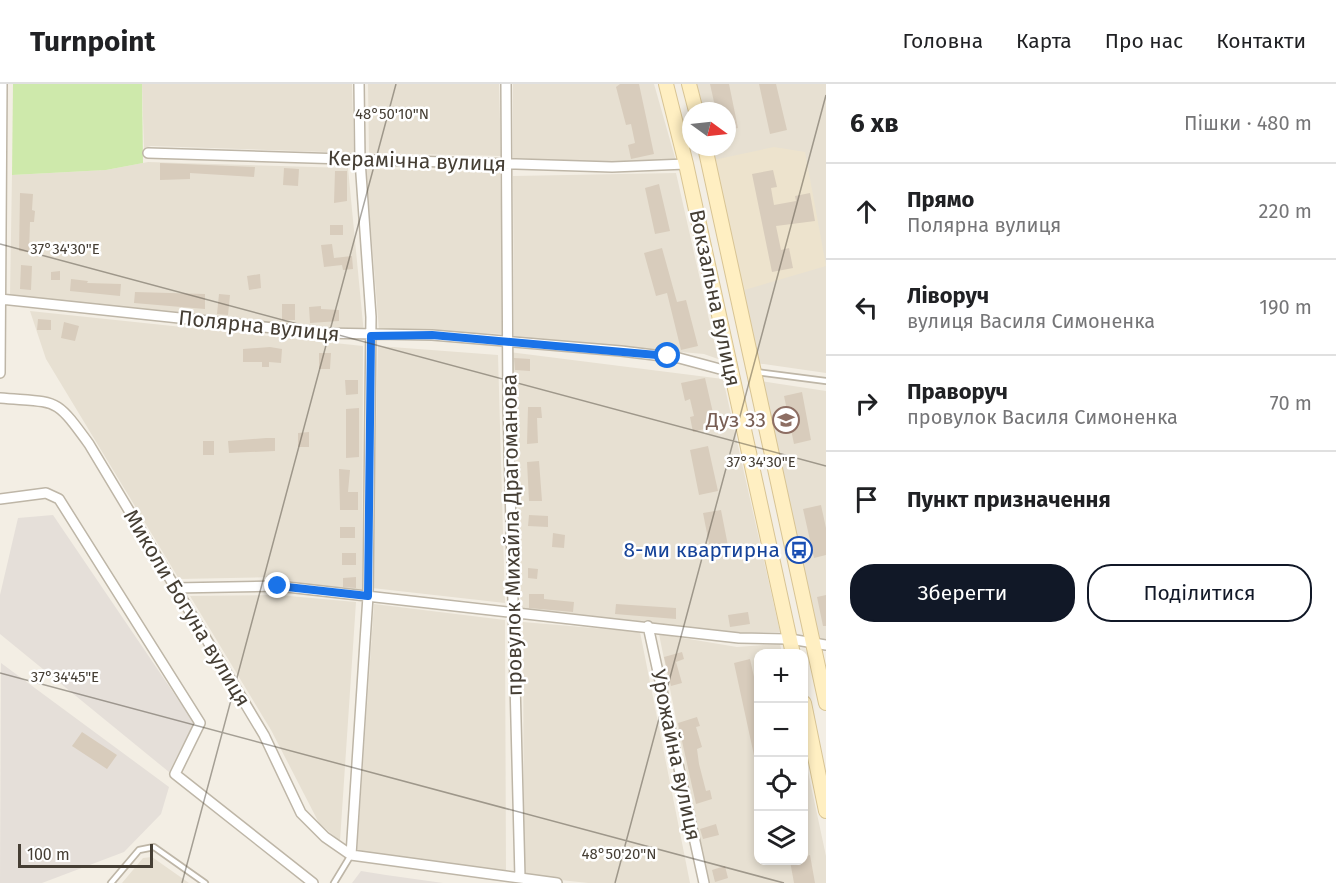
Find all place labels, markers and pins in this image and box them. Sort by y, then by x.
school or university icon: Дуз 33 [771,405,801,435]
place label: Дуз 33 [705,407,766,433]
bus stop icon: 8-ми квартирна [784,535,814,565]
place label: 8-ми квартирна [623,537,780,563]

